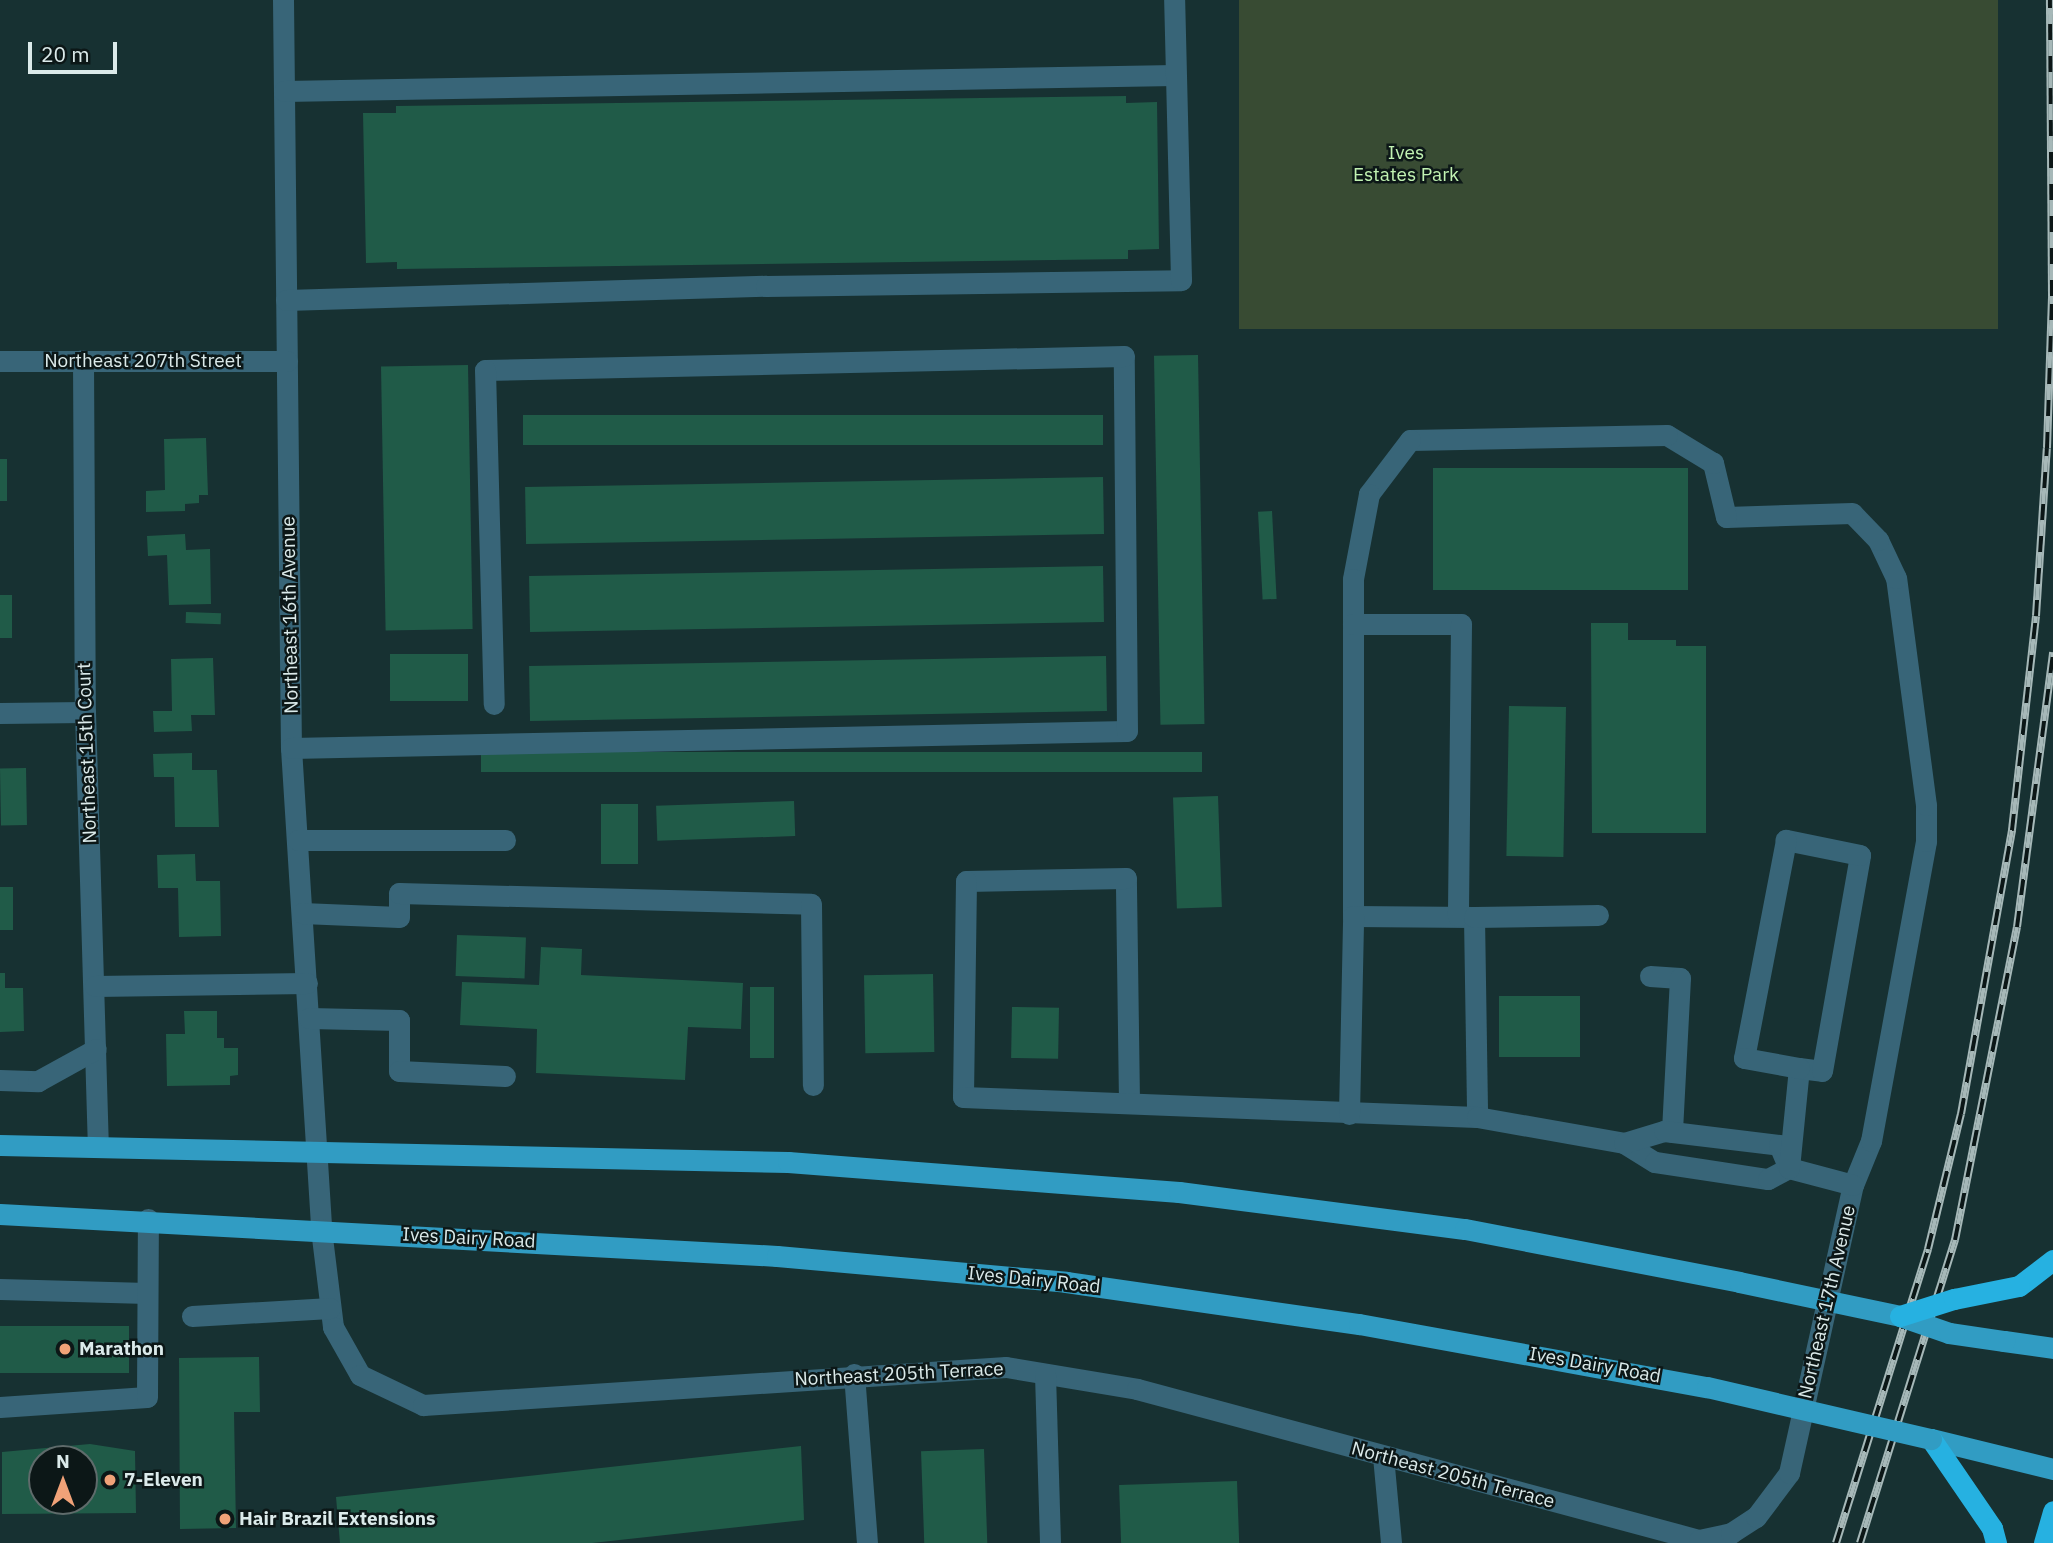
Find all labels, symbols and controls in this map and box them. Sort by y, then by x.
scale bar [32,28,121,72]
text: 20 m [41,40,90,68]
park label: Ives Estates Park [1353,142,1459,186]
street label: Northeast 207th Street [44,350,242,372]
street label: Northeast 16th Avenue [277,516,303,714]
street label: Northeast 15th Court [72,662,102,844]
street label: Northeast 17th Avenue [1794,1203,1860,1401]
street label: Ives Dairy Road [402,1223,536,1253]
street label: Ives Dairy Road [966,1262,1102,1298]
place label: Marathon [79,1338,164,1360]
marker: Marathon [57,1341,73,1357]
street label: Ives Dairy Road [1527,1342,1663,1388]
street label: Northeast 205th Terrace [794,1357,1004,1391]
street label: Northeast 205th Terrace [1349,1437,1557,1513]
north arrow [28,1445,98,1515]
text: N [56,1449,70,1473]
place label: 7-Eleven [124,1469,203,1491]
marker: 7-Eleven [102,1472,118,1488]
place label: Hair Brazil Extensions [239,1508,436,1530]
marker: Hair Brazil Extensions [217,1511,233,1527]

